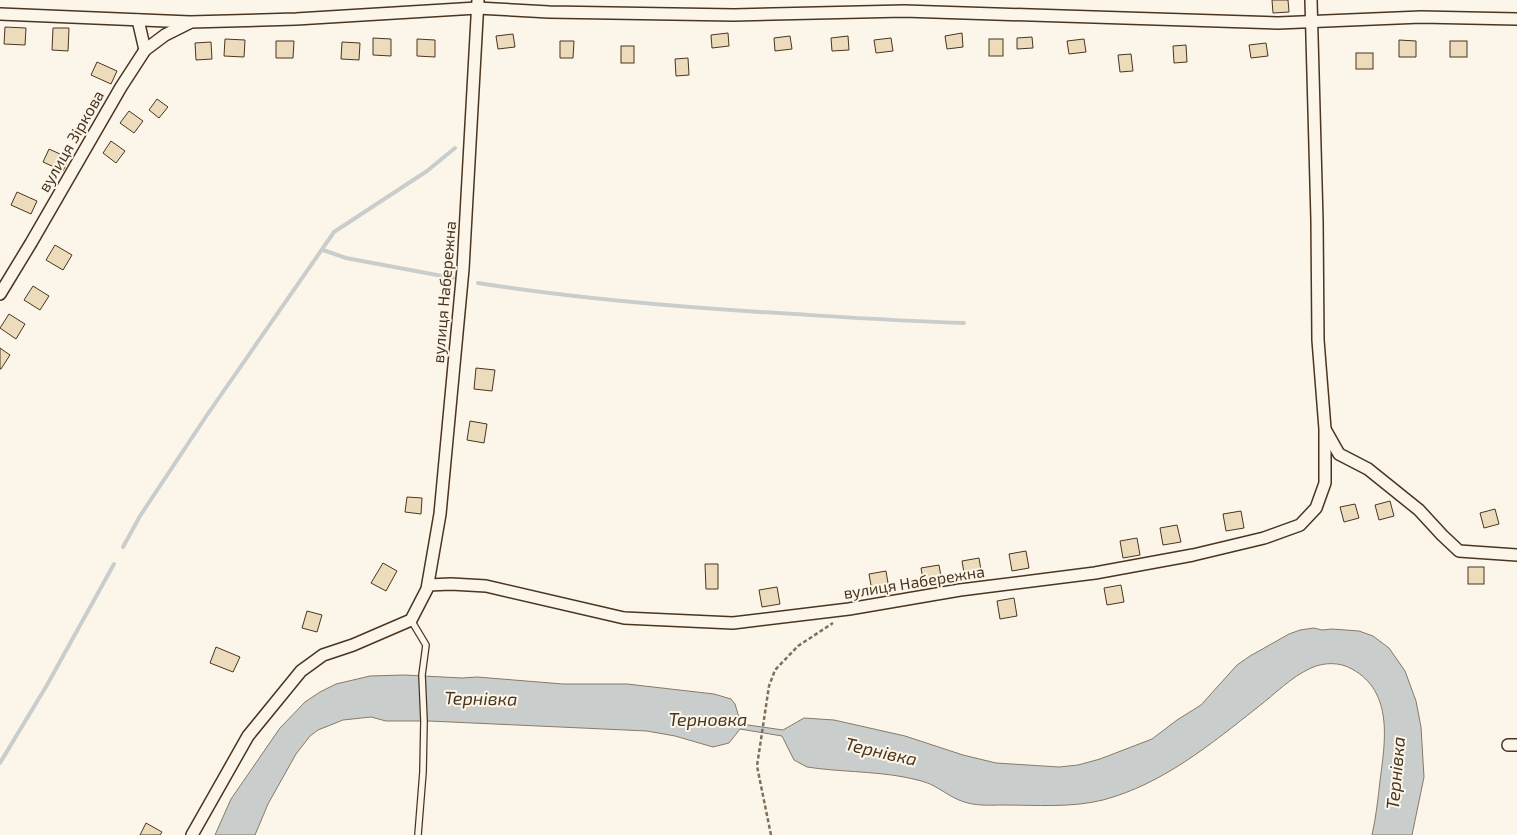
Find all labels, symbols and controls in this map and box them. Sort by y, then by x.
street label: вулиця Зіркова [34,86,108,196]
street label: вулиця Набережна [428,220,460,364]
street label: вулиця Набережна [842,561,986,603]
water label: Тернівка [444,686,518,710]
water label: Терновка [669,708,747,730]
water label: Тернівка [843,732,919,770]
water label: Тернівка [1381,736,1409,810]

